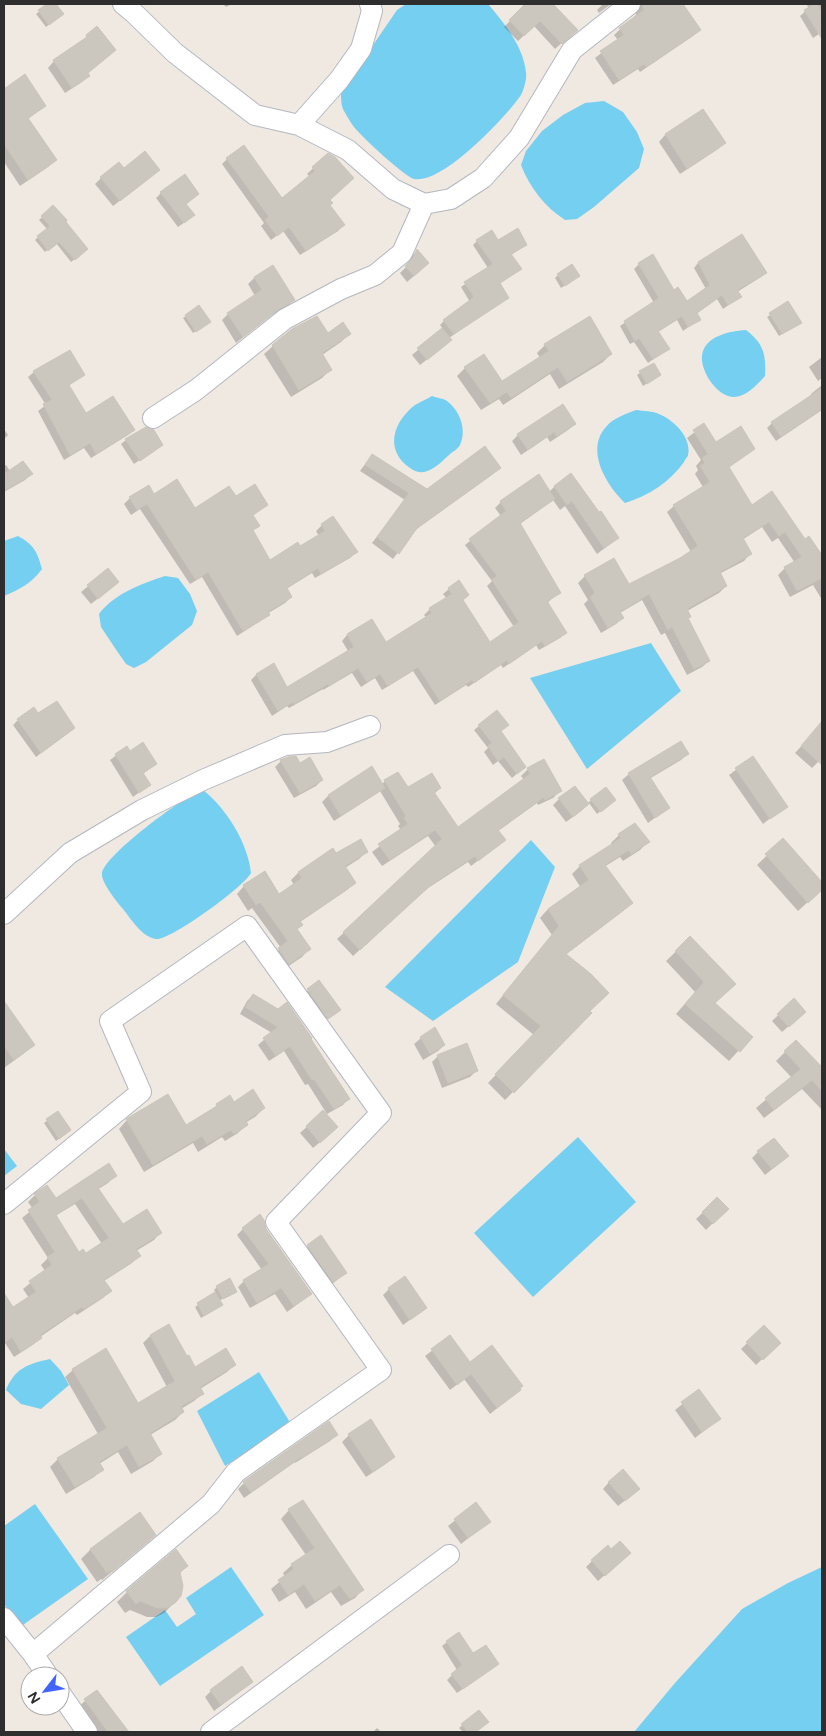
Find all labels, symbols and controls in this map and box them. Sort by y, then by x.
north arrow [20,1666,70,1716]
text: N [24,1688,44,1706]

